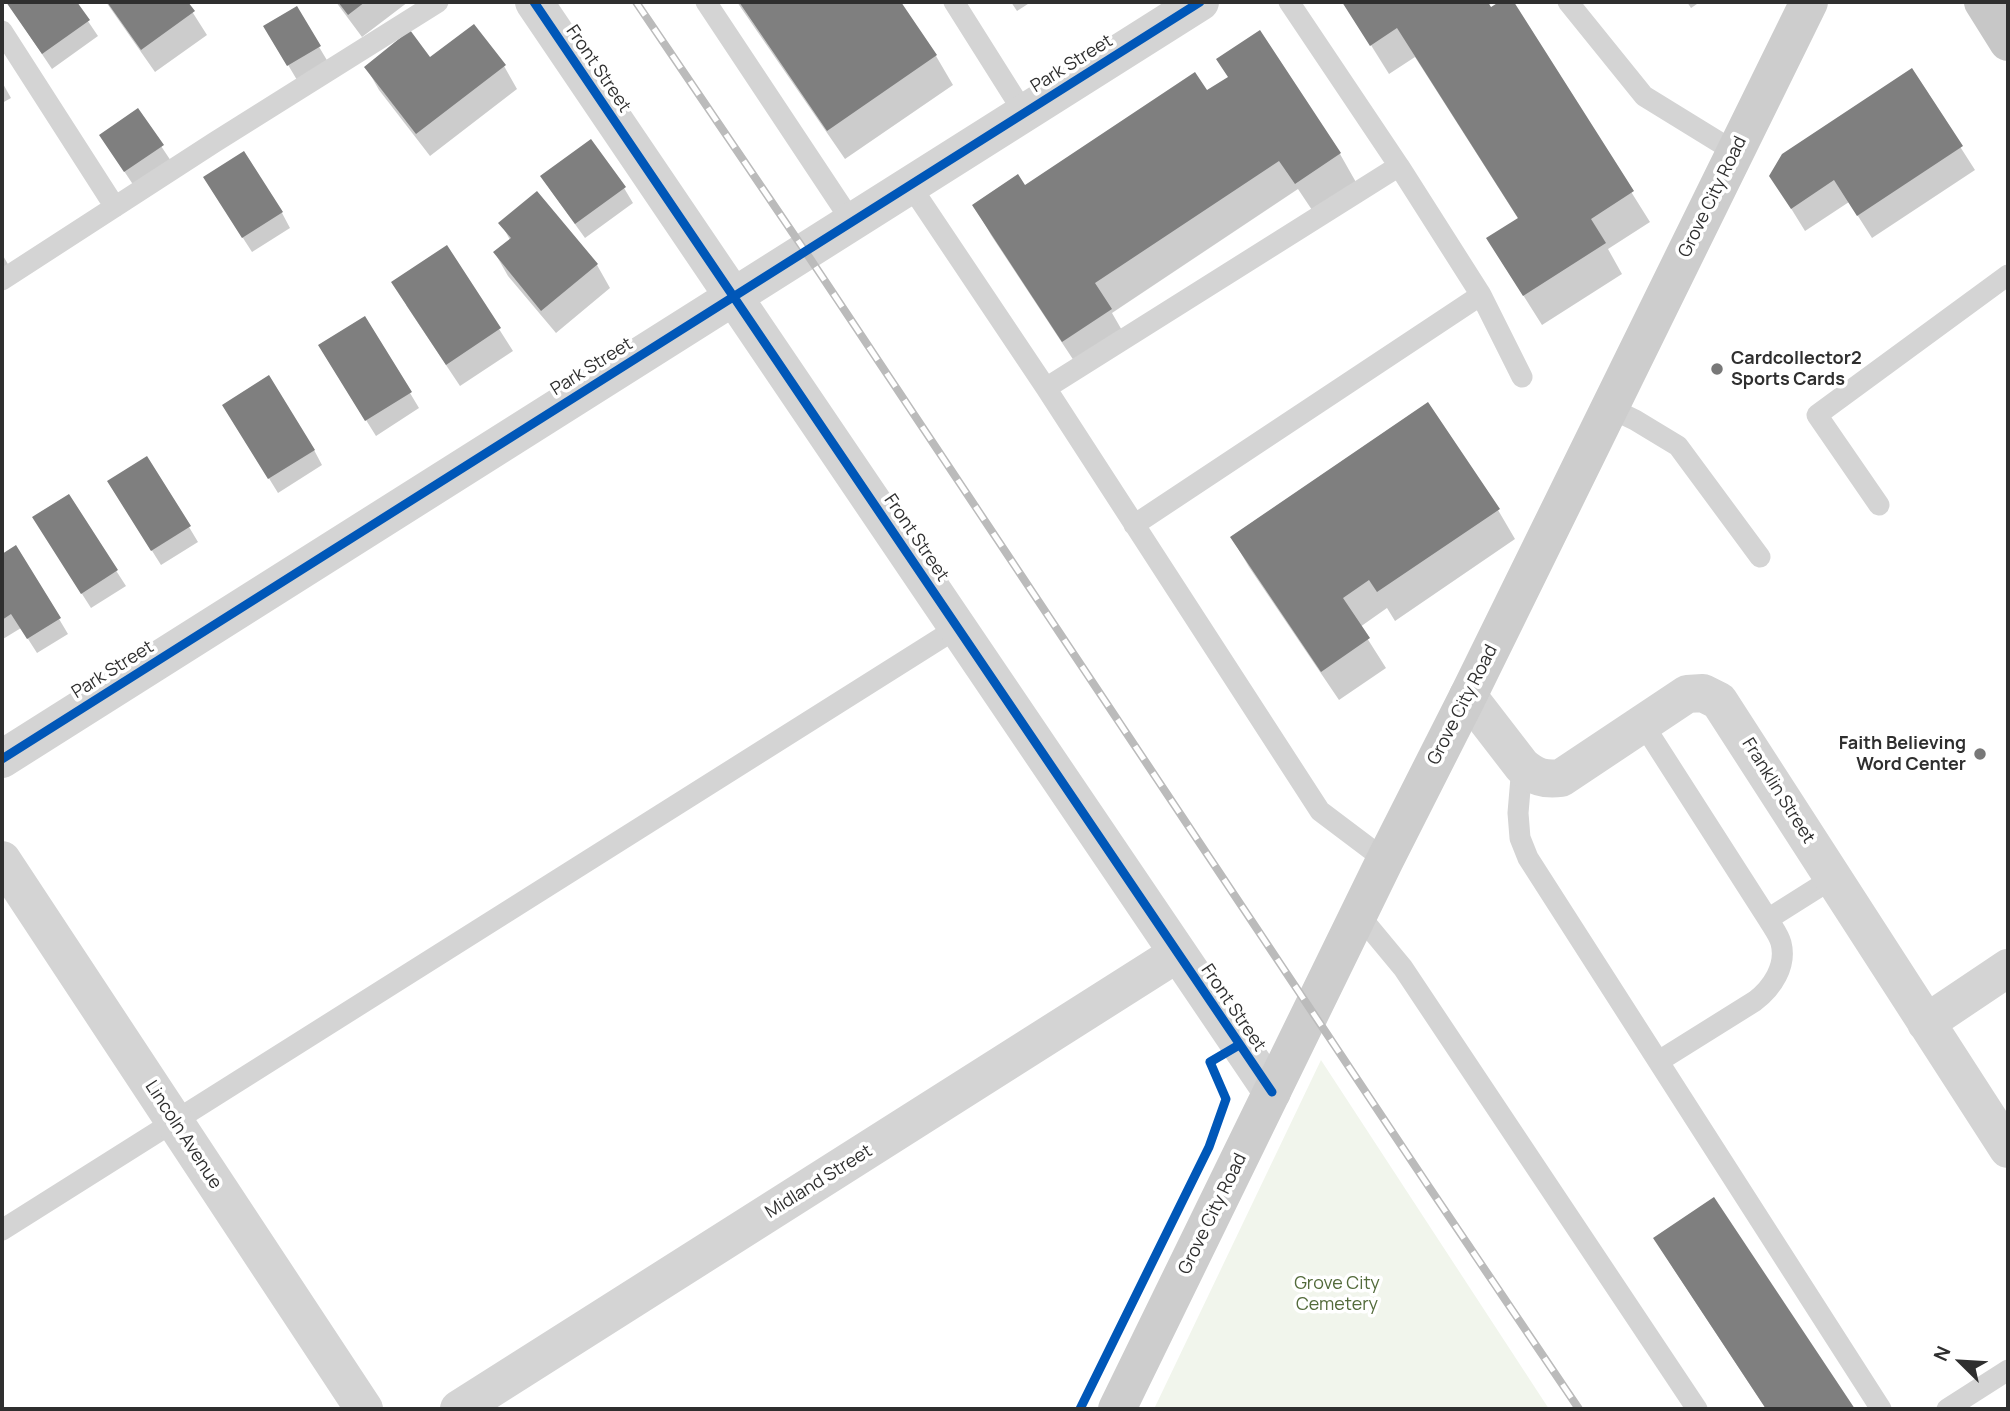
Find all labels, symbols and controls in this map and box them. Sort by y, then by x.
street label: Front Street [561,21,635,117]
street label: Park Street [1027,30,1117,98]
street label: Grove City Road [1674,133,1752,261]
street label: Park Street [547,333,637,401]
place label: Cardcollector2 Sports Cards [1731,348,1862,390]
marker: Cardcollector2 Sports Cards [1709,361,1725,377]
street label: Front Street [879,490,953,586]
street label: Park Street [68,636,158,704]
street label: Grove City Road [1423,641,1503,769]
place label: Faith Believing Word Center [1839,733,1966,776]
street label: Franklin Street [1737,734,1819,848]
marker: Faith Believing Word Center [1972,746,1988,762]
street label: Front Street [1196,960,1270,1056]
street label: Lincoln Avenue [140,1077,226,1193]
street label: Midland Street [762,1141,876,1223]
street label: Grove City Road [1174,1150,1252,1278]
park label: Grove City Cemetery [1294,1273,1380,1316]
north arrow [1926,1327,1996,1397]
text: N [1927,1342,1956,1365]

